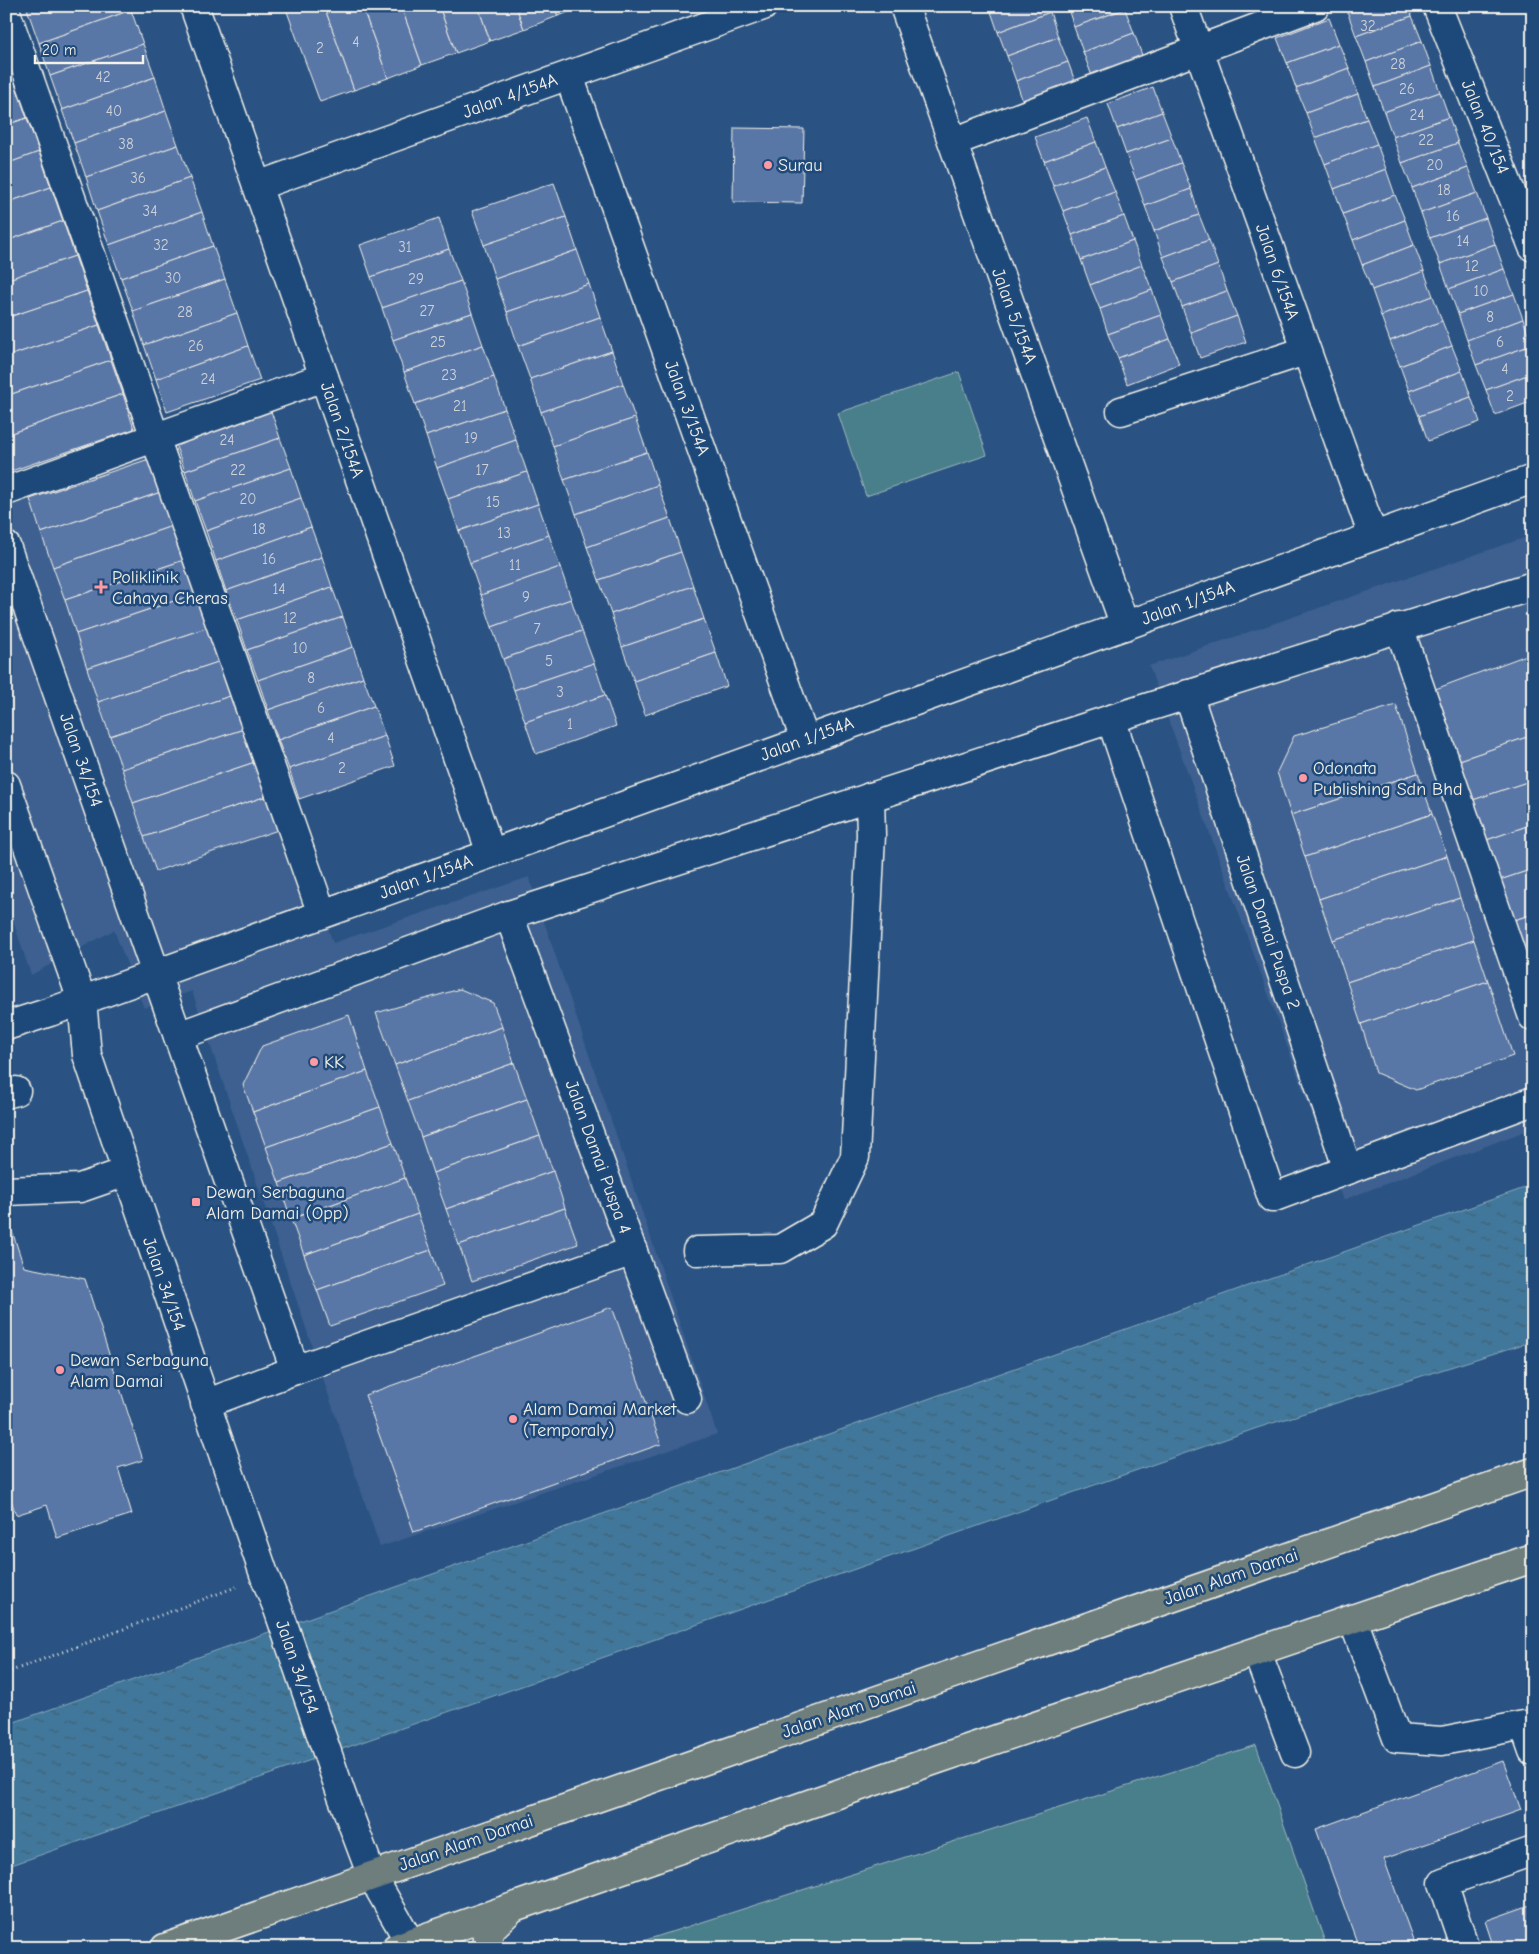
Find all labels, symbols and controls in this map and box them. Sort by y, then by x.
house number: 32 [1360,17,1376,35]
scale bar [35,32,142,64]
house number: 4 [352,33,360,51]
house number: 2 [316,39,324,57]
text: 20 m [42,41,76,59]
house number: 28 [1390,55,1406,73]
house number: 42 [95,68,111,86]
street label: Jalan 4/154A [460,69,560,123]
street label: Jalan 40/154 [1457,77,1513,177]
house number: 26 [1399,80,1415,98]
house number: 40 [106,102,122,120]
house number: 24 [1409,106,1425,124]
house number: 22 [1418,131,1434,149]
house number: 38 [118,135,134,153]
place label: Surau [778,155,822,176]
house number: 20 [1427,156,1443,174]
marker: Surau [762,159,774,171]
house number: 36 [130,169,146,187]
house number: 18 [1437,181,1451,199]
house number: 34 [143,202,157,220]
house number: 16 [1446,207,1460,225]
street label: Jalan 6/154A [1251,221,1303,323]
house number: 14 [1456,232,1470,250]
house number: 32 [153,236,169,254]
house number: 31 [398,238,412,256]
house number: 12 [1465,257,1479,275]
street label: Jalan 5/154A [987,265,1041,367]
house number: 30 [165,269,181,287]
house number: 29 [408,270,424,288]
house number: 10 [1473,282,1489,300]
house number: 27 [420,302,434,320]
house number: 28 [177,303,193,321]
house number: 8 [1486,308,1494,326]
house number: 25 [430,333,446,351]
house number: 6 [1496,333,1504,351]
house number: 26 [188,337,204,355]
street label: Jalan 3/154A [660,358,714,458]
house number: 4 [1501,360,1509,378]
house number: 23 [441,366,457,384]
house number: 24 [200,370,216,388]
street label: Jalan 2/154A [316,379,368,481]
house number: 2 [1506,387,1514,405]
house number: 21 [453,397,467,415]
house number: 19 [464,429,478,447]
house number: 24 [219,431,235,449]
house number: 22 [230,461,246,479]
house number: 17 [475,461,489,479]
house number: 20 [240,490,256,508]
house number: 15 [486,493,500,511]
house number: 18 [252,520,266,538]
house number: 13 [497,524,511,542]
house number: 16 [262,550,276,568]
house number: 11 [509,556,521,574]
place label: Poliklinik Cahaya Cheras [112,567,228,609]
street label: Jalan 1/154A [1138,576,1238,630]
marker: Poliklinik Cahaya Cheras [94,580,108,594]
house number: 14 [272,580,286,598]
house number: 9 [522,588,530,606]
house number: 12 [283,609,297,627]
house number: 7 [533,620,541,638]
house number: 10 [292,639,308,657]
house number: 5 [545,652,553,670]
house number: 8 [307,669,315,687]
house number: 3 [556,683,564,701]
house number: 6 [317,699,325,717]
street label: Jalan 34/154 [55,710,107,810]
street label: Jalan 1/154A [757,712,857,766]
house number: 1 [567,715,573,733]
house number: 4 [327,729,335,747]
place label: Odonata Publishing Sdn Bhd [1313,758,1462,800]
house number: 2 [338,759,346,777]
marker: Odonata Publishing Sdn Bhd [1297,772,1309,784]
street label: Jalan 1/154A [376,850,476,904]
street label: Jalan Damai Puspa 2 [1232,852,1304,1012]
place label: KK [324,1052,344,1073]
marker: KK [308,1056,320,1068]
street label: Jalan Damai Puspa 4 [560,1077,636,1237]
place label: Dewan Serbaguna Alam Damai (Opp) [206,1182,349,1224]
marker: Dewan Serbaguna Alam Damai (Opp) [190,1196,202,1208]
street label: Jalan 34/154 [138,1234,190,1334]
place label: Dewan Serbaguna Alam Damai [70,1350,209,1392]
marker: Dewan Serbaguna Alam Damai [54,1364,66,1376]
place label: Alam Damai Market (Temporaly) [523,1399,677,1441]
marker: Alam Damai Market (Temporaly) [507,1413,519,1425]
street label: Jalan Alam Damai [1161,1544,1301,1610]
street label: Jalan 34/154 [271,1617,323,1717]
street label: Jalan Alam Damai [779,1677,919,1743]
street label: Jalan Alam Damai [396,1810,536,1876]

